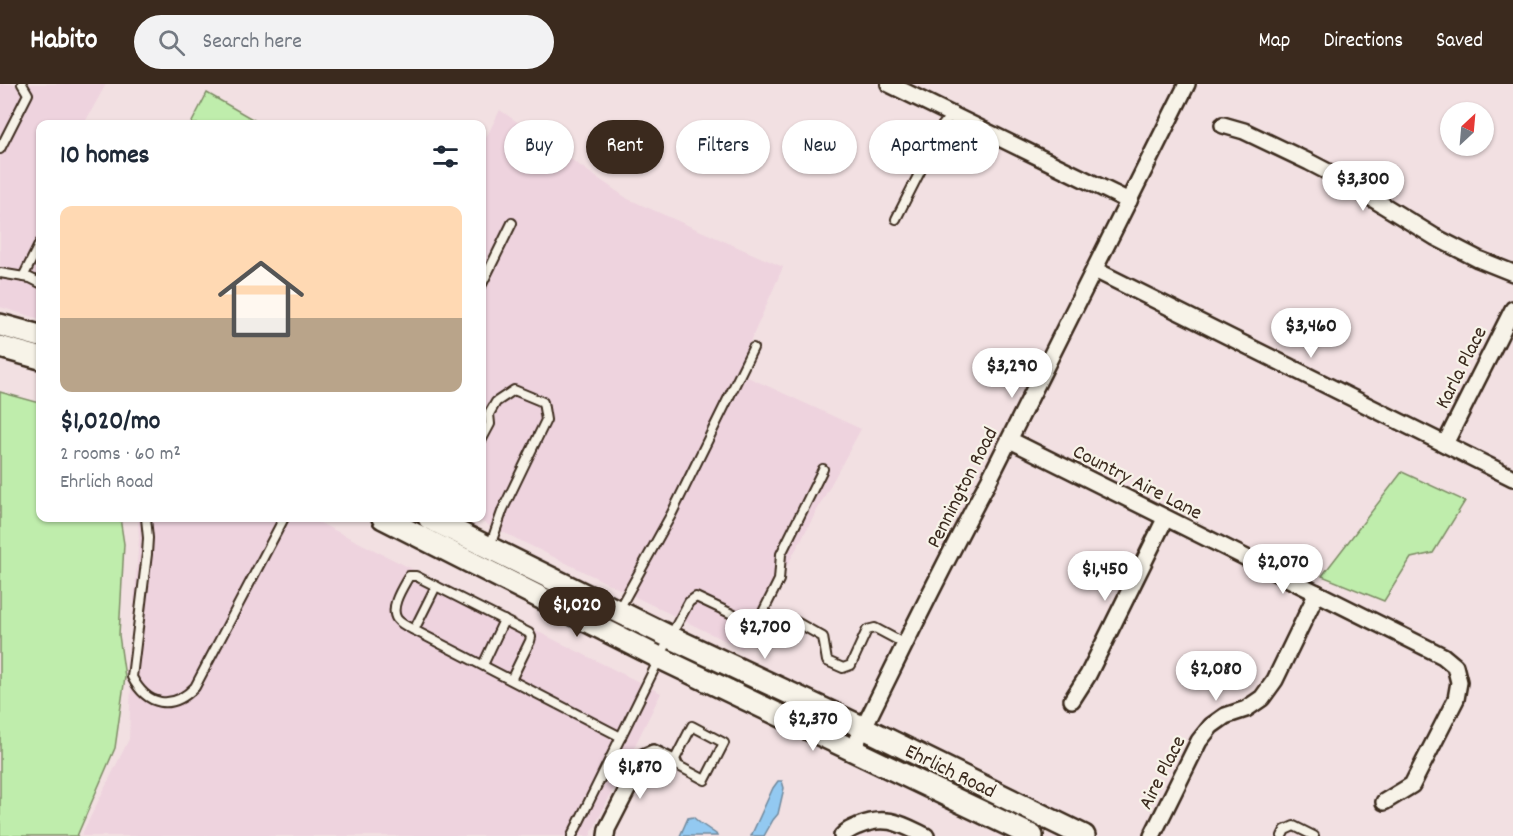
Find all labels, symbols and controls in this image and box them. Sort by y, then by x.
search box [134,15,554,69]
text: Habito [30,22,98,62]
icon: search [155,26,188,59]
text: Search here [203,27,302,58]
text: Map [1259,27,1290,57]
text: Directions [1323,27,1403,57]
text: Saved [1436,27,1483,57]
north arrow [1440,102,1494,156]
map controls [1440,102,1494,156]
chip: Buy [504,120,574,174]
chip: Rent [586,120,664,174]
chip: Filters [676,120,770,174]
chip: New [782,120,857,174]
chip: Apartment [869,120,999,174]
text: 10 homes [60,138,150,175]
icon: filters [429,140,462,173]
pin: $3,300 [1314,161,1412,212]
text: $3,300 [1336,166,1390,194]
icon: home [207,245,315,353]
pin: $3,460 [1262,308,1360,359]
text: $3,460 [1285,313,1337,341]
street label: Karla Place [1429,322,1496,415]
pin: $3,290 [963,348,1061,399]
text: $3,290 [986,353,1038,381]
text: $1,020/mo [60,404,160,441]
street label: Pennington Road [920,423,1007,554]
street label: Country Aire Lane [1067,438,1207,529]
text: 2 rooms · 60 m² [60,441,181,469]
text: Ehrlich Road [60,469,153,497]
pin: $2,070 [1234,544,1332,595]
text: $2,070 [1257,549,1309,577]
pin: $1,450 [1056,551,1154,602]
text: $1,450 [1082,556,1128,584]
pin: $1,020 [528,587,626,638]
text: $1,020 [553,592,601,620]
pin: $2,700 [716,609,814,660]
text: $2,700 [739,614,791,642]
pin: $2,080 [1167,651,1265,702]
text: $2,080 [1190,656,1242,684]
pin: $2,370 [764,701,862,752]
text: $2,370 [788,706,838,734]
street label: Aire Place [1132,731,1195,815]
street label: Ehrlich Road [899,738,1000,808]
pin: $1,870 [591,749,689,800]
text: $1,870 [618,754,662,782]

